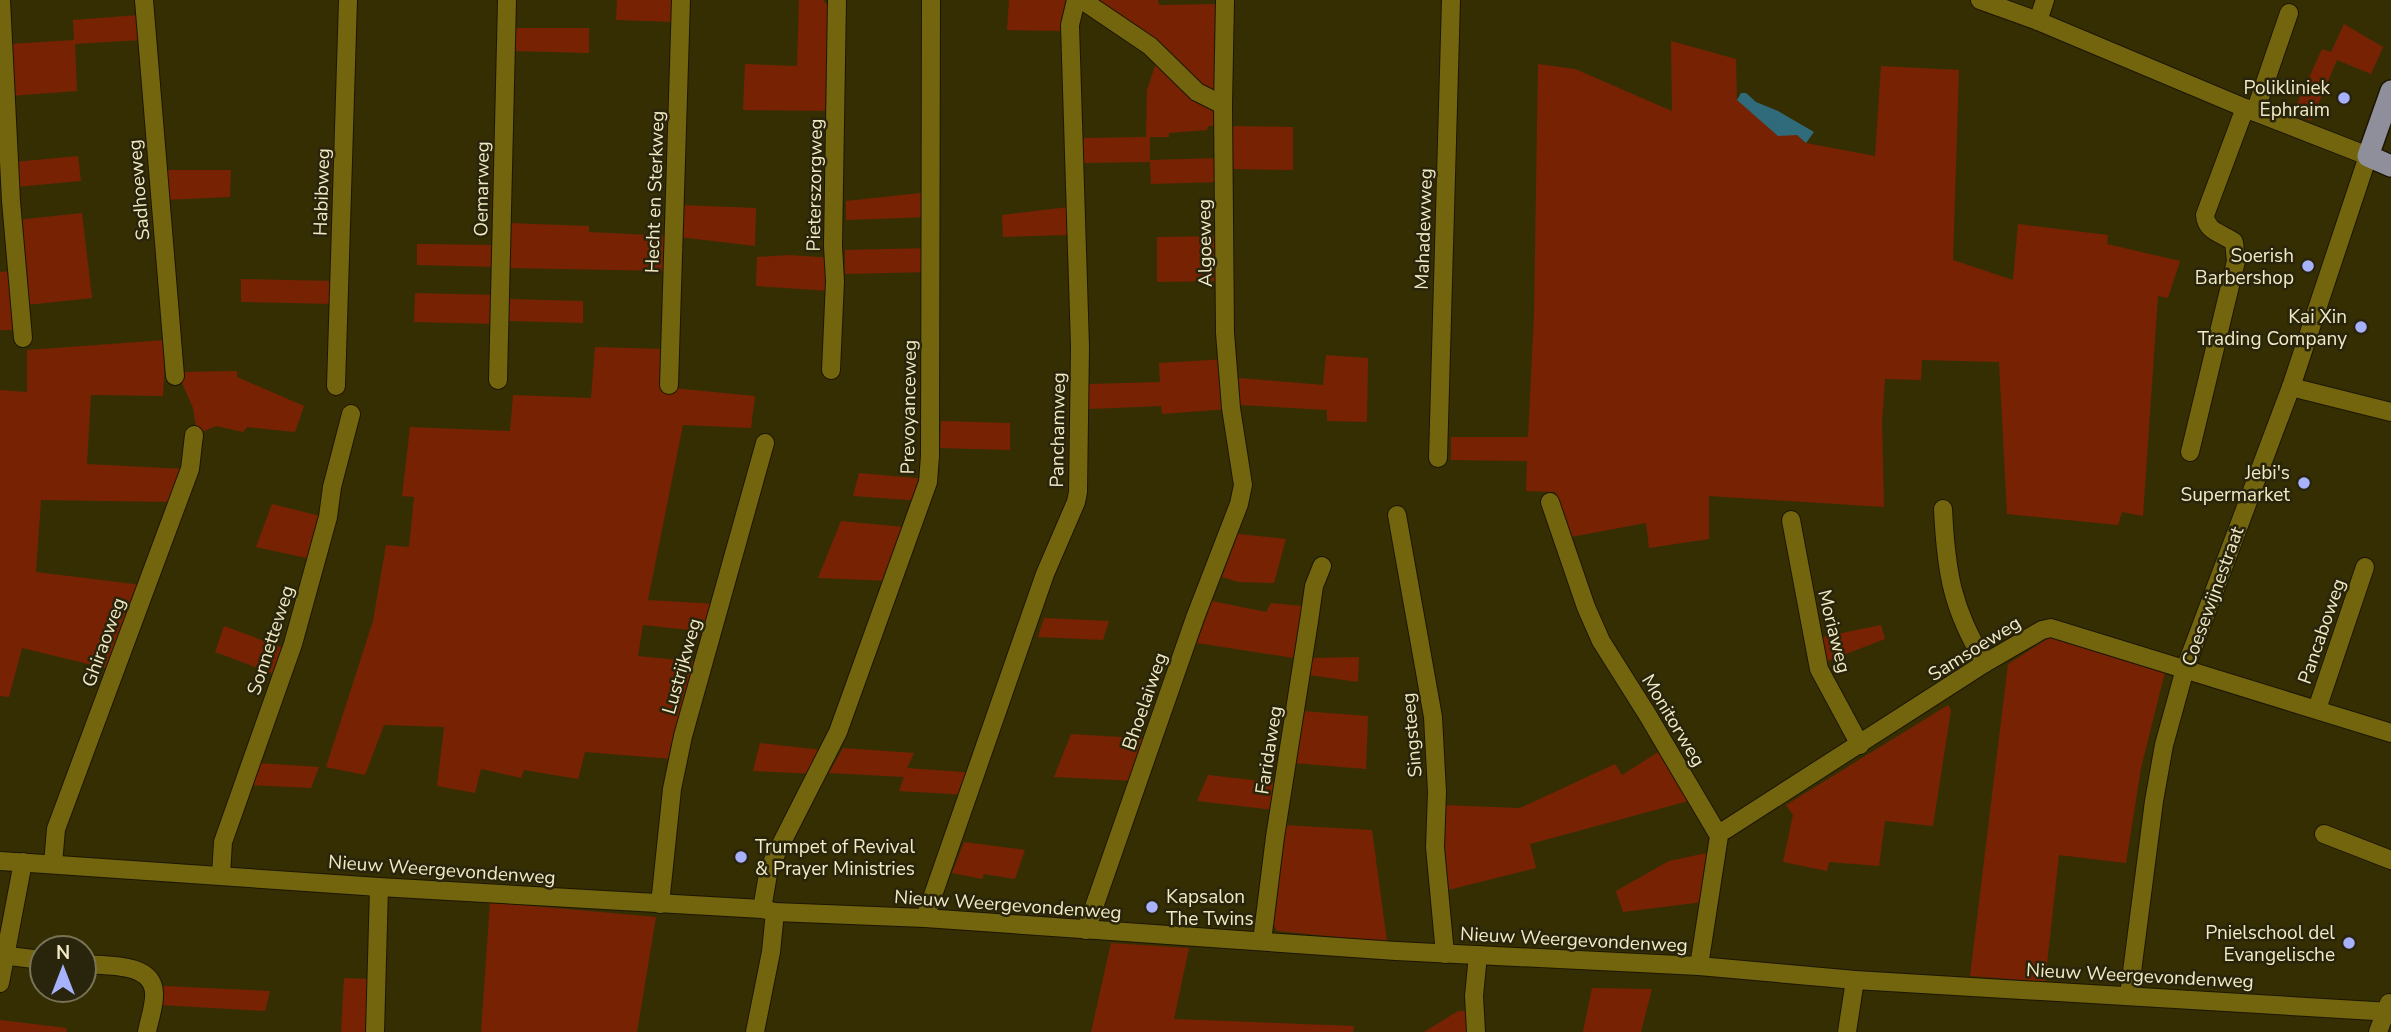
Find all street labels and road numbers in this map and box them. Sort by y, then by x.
street label: Hecht en Sterkweg [639,110,671,274]
street label: Pieterszorgweg [801,118,829,252]
street label: Sadhoeweg [122,138,156,241]
street label: Oemarweg [468,141,496,237]
street label: Habibweg [307,148,337,236]
street label: Mahadewweg [1409,168,1439,290]
street label: Algoeweg [1191,199,1219,287]
street label: Prevoyanceweg [895,339,923,475]
street label: Panchamweg [1044,372,1072,488]
street label: Coesewijnestraat [2176,523,2250,670]
street label: Pancaboweg [2292,575,2352,687]
street label: Sonnetteweg [241,582,301,699]
street label: Moriaweg [1811,587,1857,676]
street label: Ghiraoweg [76,594,132,691]
street label: Samsoeweg [1923,610,2026,688]
street label: Lustrijkweg [656,615,708,717]
street label: Bhoelaiweg [1116,649,1174,754]
street label: Monitorweg [1635,669,1711,772]
street label: Singsteeg [1395,691,1429,778]
street label: Faridaweg [1249,704,1289,796]
street label: Nieuw Weergevondenweg [327,849,557,891]
street label: Nieuw Weergevondenweg [893,884,1123,926]
street label: Nieuw Weergevondenweg [1459,921,1688,959]
street label: Nieuw Weergevondenweg [2025,957,2254,995]

